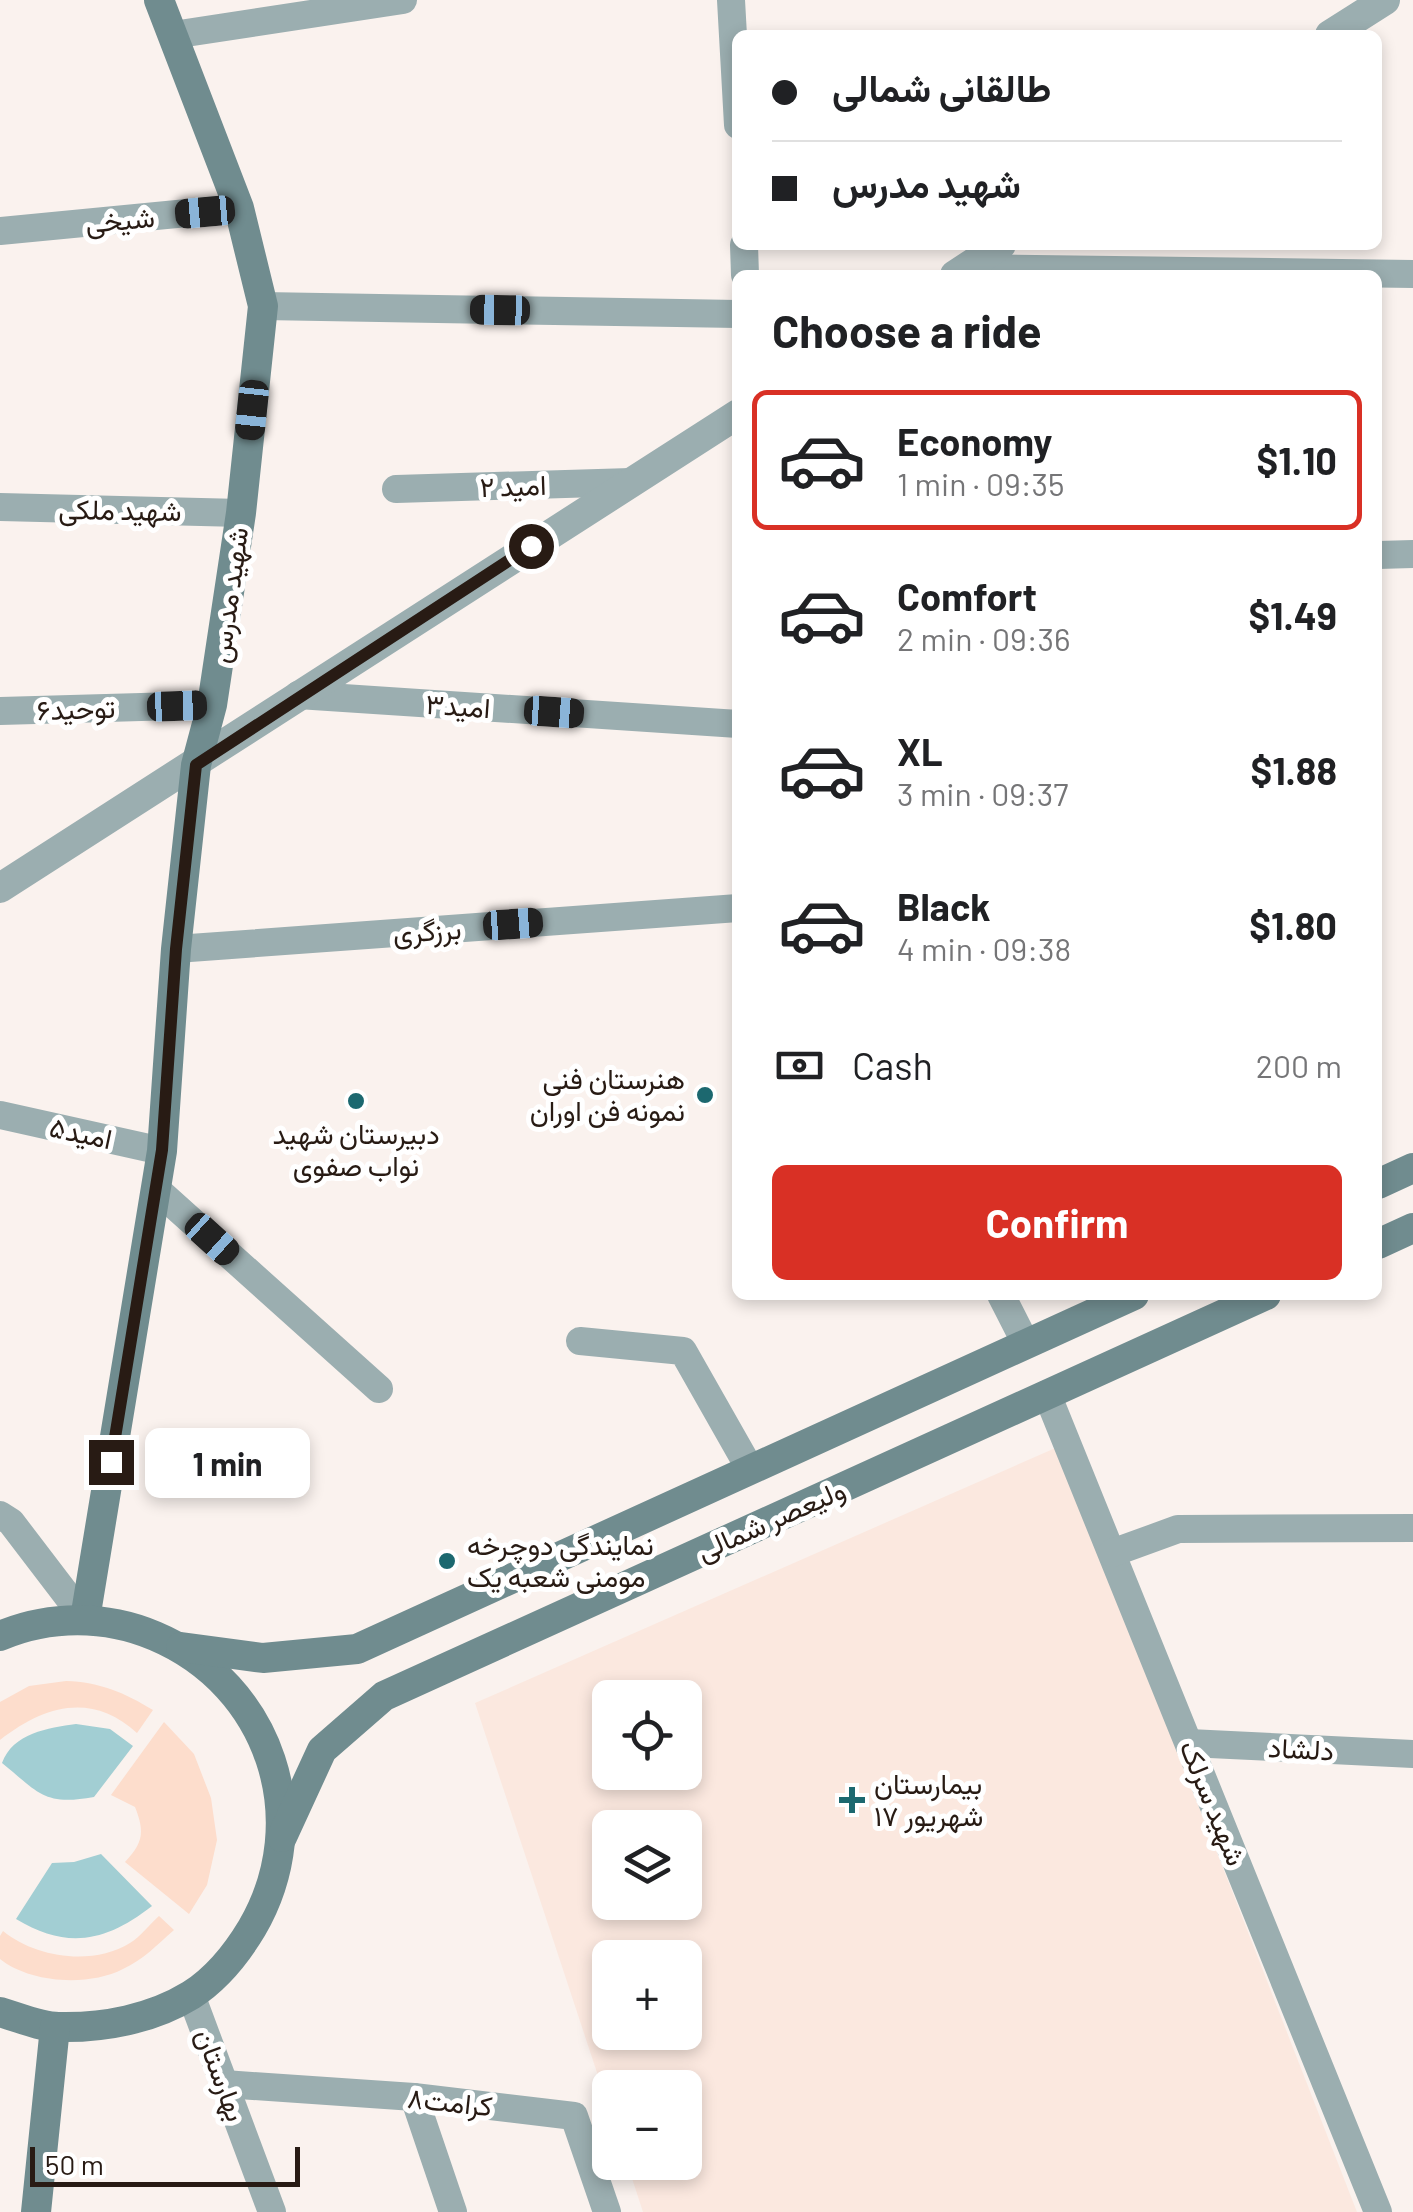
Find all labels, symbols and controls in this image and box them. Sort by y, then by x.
text: طالقانی شمالی [832,64,1051,110]
text: شهید مدرس [832,160,1021,206]
car [174,194,236,230]
street label: شیخی [84,199,156,240]
car [470,294,530,326]
text: Choose a ride [772,303,1042,357]
car [234,379,270,441]
icon: car [777,415,867,505]
text: Economy [897,418,1052,464]
text: $1.10 [1256,437,1337,483]
text: 1 min · 09:35 [897,464,1065,502]
street label: امید ۲ [479,467,547,503]
street label: شهید ملکی [58,491,182,529]
route start [509,524,554,569]
street label: شهید مدرس [202,525,256,665]
icon: car [777,570,867,660]
text: Comfort [897,573,1037,619]
text: $1.49 [1248,592,1337,638]
text: 2 min · 09:36 [897,619,1071,657]
street label: امید۳ [424,686,492,724]
street label: توحید۶ [36,690,116,728]
car [146,690,208,722]
car [523,695,585,729]
icon: car [777,725,867,815]
text: XL [897,728,943,774]
text: $1.88 [1250,747,1337,793]
text: 3 min · 09:37 [897,774,1069,812]
icon: car [777,880,867,970]
text: Black [897,883,991,929]
text: $1.80 [1249,902,1337,948]
car [482,907,544,941]
street label: برزگری [392,911,462,951]
text: 4 min · 09:38 [897,929,1071,967]
icon: cash [772,1038,827,1093]
text: Cash [852,1042,933,1088]
text: 200 m [1256,1046,1342,1084]
place label: هنرستان فنی نمونه فن اوران [530,1061,685,1129]
marker: هنرستان فنی نمونه فن اوران [694,1084,716,1106]
marker: دبیرستان شهید نواب صفوی [345,1090,367,1112]
street label: امید۵ [47,1109,116,1155]
place label: دبیرستان شهید نواب صفوی [272,1116,440,1184]
button: Confirm [772,1165,1342,1280]
car [180,1208,244,1270]
callout: 1 min [146,1427,311,1497]
route end [89,1440,134,1485]
text: 1 min [192,1444,263,1482]
street label: ولیعصر شمالی [691,1471,851,1569]
place label: نمایندگی دوچرخه مومنی شعبه یک [467,1527,654,1595]
marker: نمایندگی دوچرخه مومنی شعبه یک [436,1550,458,1572]
map controls [592,1680,702,2180]
button: locate [592,1680,702,1790]
street label: دلشاد [1267,1729,1335,1767]
street label: شهید سرلک [1172,1735,1254,1871]
place label: بیمارستان ۱۷ شهریور [874,1766,983,1834]
marker: بیمارستان ۱۷ شهریور [839,1787,865,1813]
button: layers [592,1810,702,1920]
button: + [592,1940,702,2050]
street label: بهارستان [188,2024,254,2126]
button: − [592,2070,702,2180]
street label: کرامت۸ [406,2080,494,2124]
scale bar [30,2142,300,2186]
text: 50 m [45,2147,104,2181]

